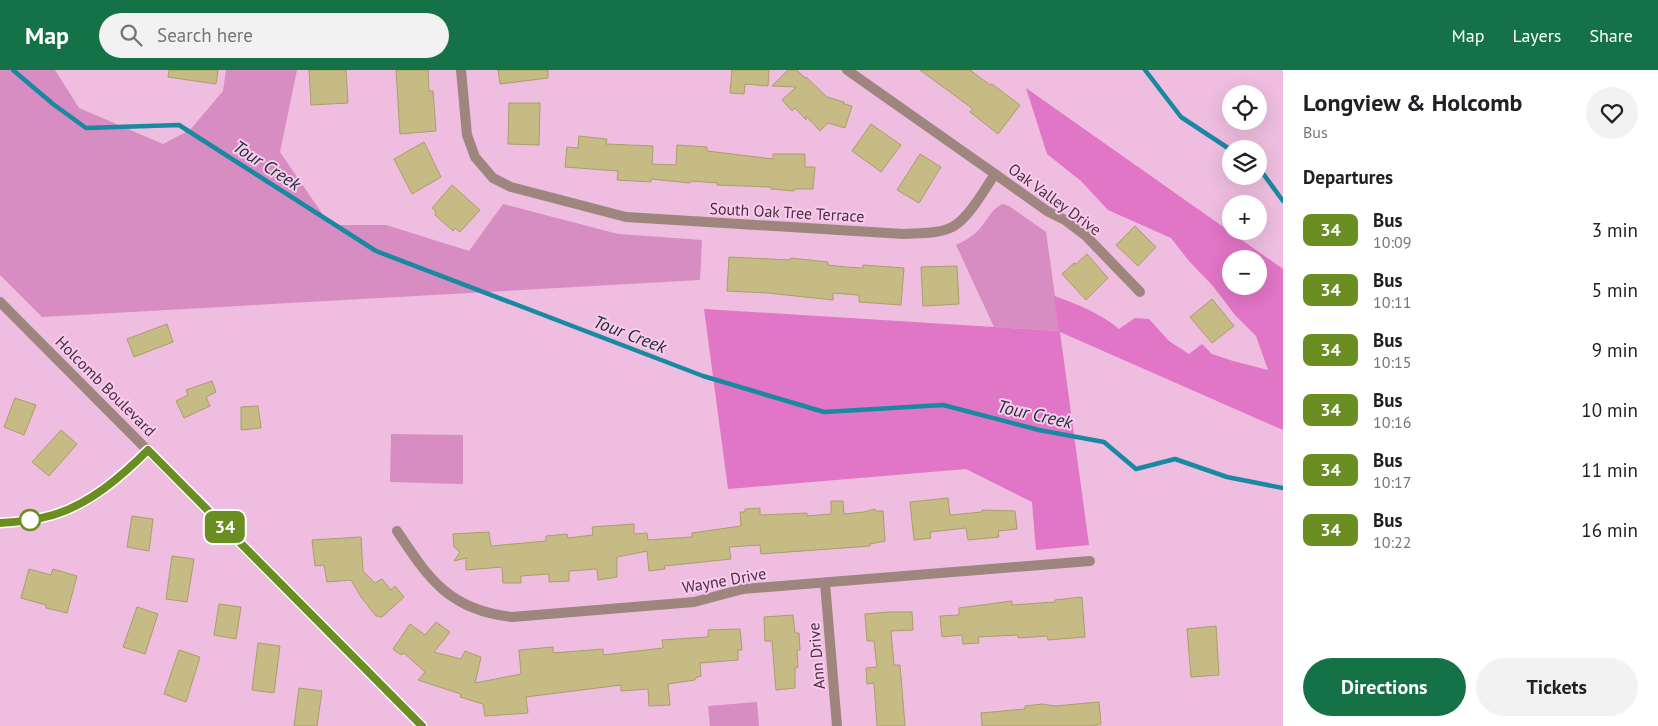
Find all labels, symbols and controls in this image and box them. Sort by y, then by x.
search box [99,13,449,58]
text: Map [25,20,69,51]
icon: search [117,21,145,49]
text: Search here [157,23,253,47]
text: Map [1452,24,1484,47]
text: Layers [1512,24,1561,47]
text: Share [1589,24,1633,47]
map controls [1222,85,1267,295]
button: locate [1222,85,1267,130]
text: Longview & Holcomb [1303,87,1522,118]
button: heart [1586,87,1638,139]
text: Bus [1303,122,1328,142]
water label: Tour Creek [229,135,306,196]
button: layers [1222,140,1267,185]
street label: Oak Valley Drive [1005,159,1105,239]
text: Departures [1303,165,1393,189]
button: + [1222,195,1267,240]
street label: South Oak Tree Terrace [709,198,865,226]
text: Bus [1373,208,1402,232]
text: 34 [1320,218,1341,241]
text: 3 min [1592,218,1638,242]
text: 10:09 [1373,232,1411,252]
button: − [1222,250,1267,295]
text: Bus [1373,268,1402,292]
text: 34 [1320,278,1341,301]
text: 5 min [1592,278,1638,302]
text: 10:11 [1373,292,1411,312]
water label: Tour Creek [590,310,671,359]
text: Bus [1373,328,1402,352]
street label: Holcomb Boulevard [52,332,160,440]
text: 34 [1320,338,1341,361]
text: 9 min [1592,338,1638,362]
text: 10:15 [1373,352,1411,372]
text: Bus [1373,388,1402,412]
water label: Tour Creek [995,394,1076,434]
text: 34 [1320,398,1341,421]
text: 10 min [1581,398,1638,422]
text: 10:16 [1373,412,1411,432]
text: Bus [1373,448,1402,472]
text: 34 [1320,458,1341,481]
text: 11 min [1581,458,1638,482]
text: 10:17 [1373,472,1411,492]
text: Bus [1373,508,1402,532]
unlabelled marker [19,509,41,531]
line badge: 34 [202,511,248,543]
text: 34 [215,515,235,538]
text: 34 [1320,518,1341,541]
text: 16 min [1581,518,1638,542]
text: 10:22 [1373,532,1411,552]
street label: Wayne Drive [680,563,768,597]
street label: Ann Drive [803,622,829,690]
button: Directions [1303,658,1466,716]
button: Tickets [1476,658,1638,716]

